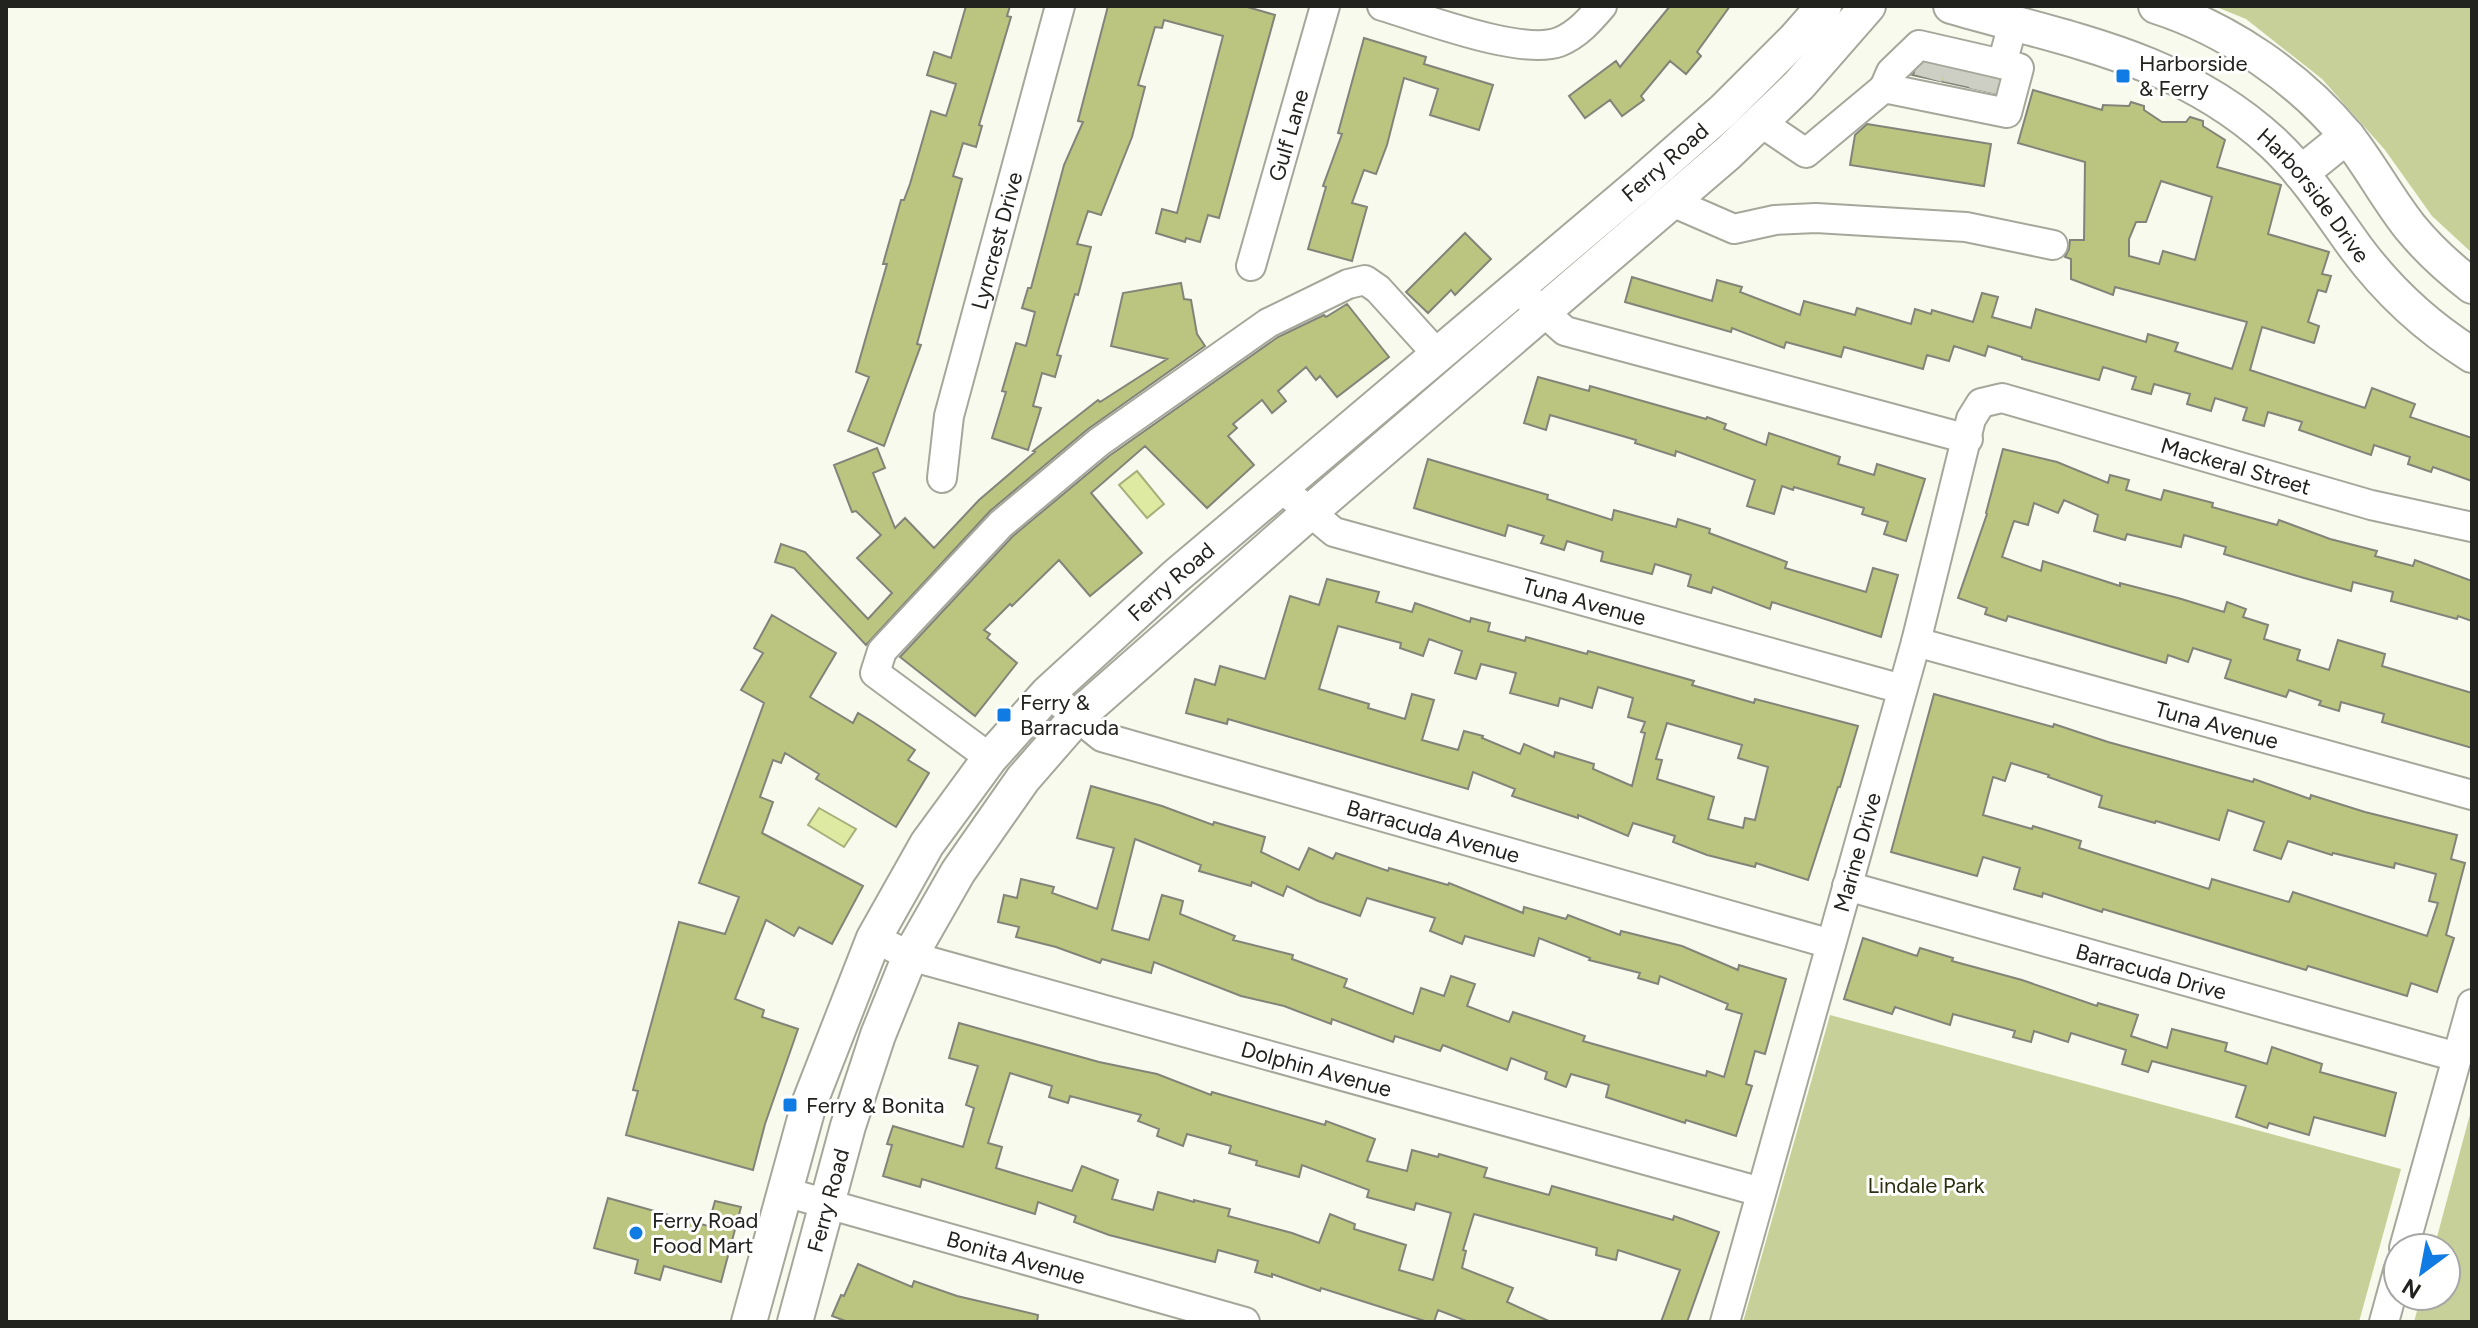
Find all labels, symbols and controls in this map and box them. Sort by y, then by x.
place label: Harborside & Ferry [2139,50,2248,102]
marker: Harborside & Ferry [2114,67,2132,85]
street label: Gulf Lane [1262,86,1314,184]
street label: Ferry Road [1616,117,1714,207]
street label: Harborside Drive [2252,122,2376,268]
street label: Lyncrest Drive [965,169,1028,313]
street label: Mackeral Street [2158,431,2314,500]
street label: Ferry Road [1122,536,1220,627]
street label: Tuna Avenue [1520,571,1649,631]
place label: Ferry & Barracuda [1020,689,1119,741]
street label: Tuna Avenue [2152,695,2282,755]
marker: Ferry & Barracuda [995,706,1013,724]
street label: Marine Drive [1827,789,1887,915]
street label: Barracuda Avenue [1343,794,1523,868]
street label: Barracuda Drive [2073,937,2230,1005]
street label: Dolphin Avenue [1238,1035,1395,1102]
place label: Ferry & Bonita [806,1092,944,1119]
marker: Ferry & Bonita [781,1096,799,1114]
street label: Ferry Road [801,1145,855,1255]
park label: Lindale Park [1867,1172,1985,1199]
place label: Ferry Road Food Mart [652,1207,758,1259]
marker: Ferry Road Food Mart [627,1224,645,1242]
street label: Bonita Avenue [943,1225,1088,1290]
north arrow [2382,1232,2462,1312]
text: N [2397,1273,2426,1304]

